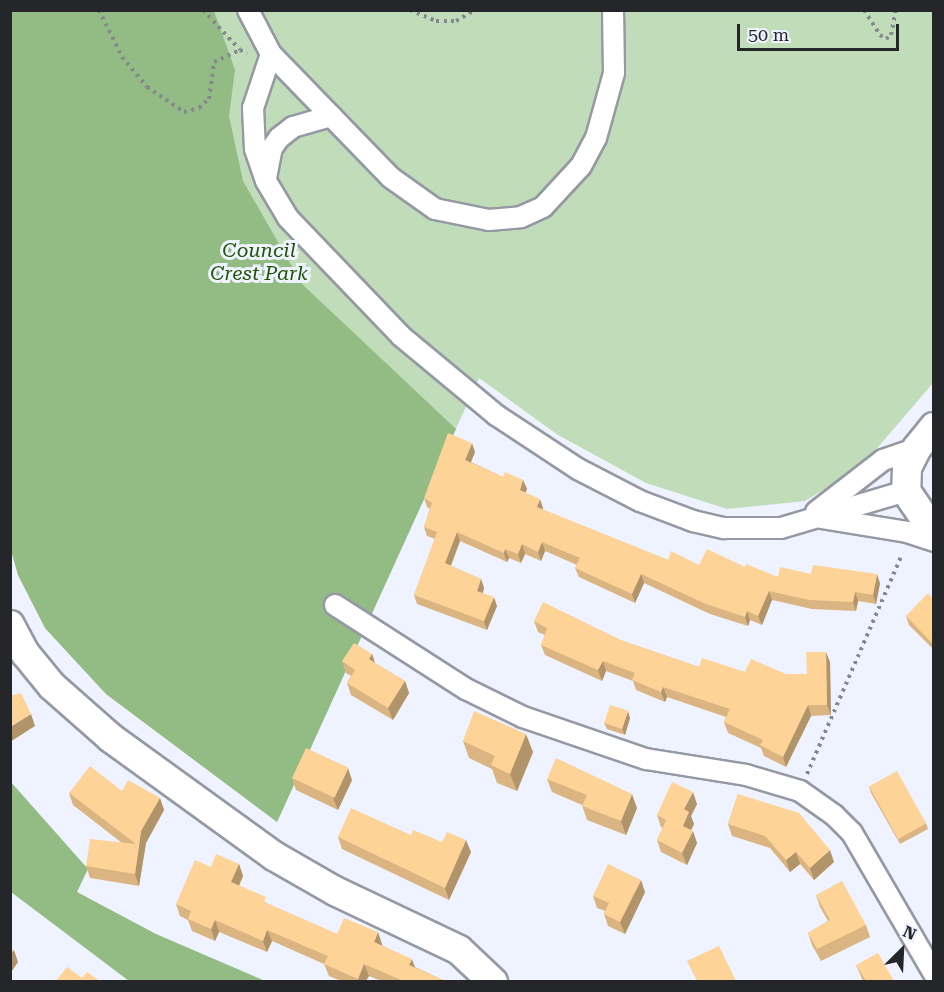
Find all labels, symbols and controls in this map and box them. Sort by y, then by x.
scale bar [740,12,902,50]
text: 50 m [748,24,789,45]
park label: Council Crest Park [210,238,308,285]
north arrow [872,920,932,980]
text: N [900,922,919,944]

